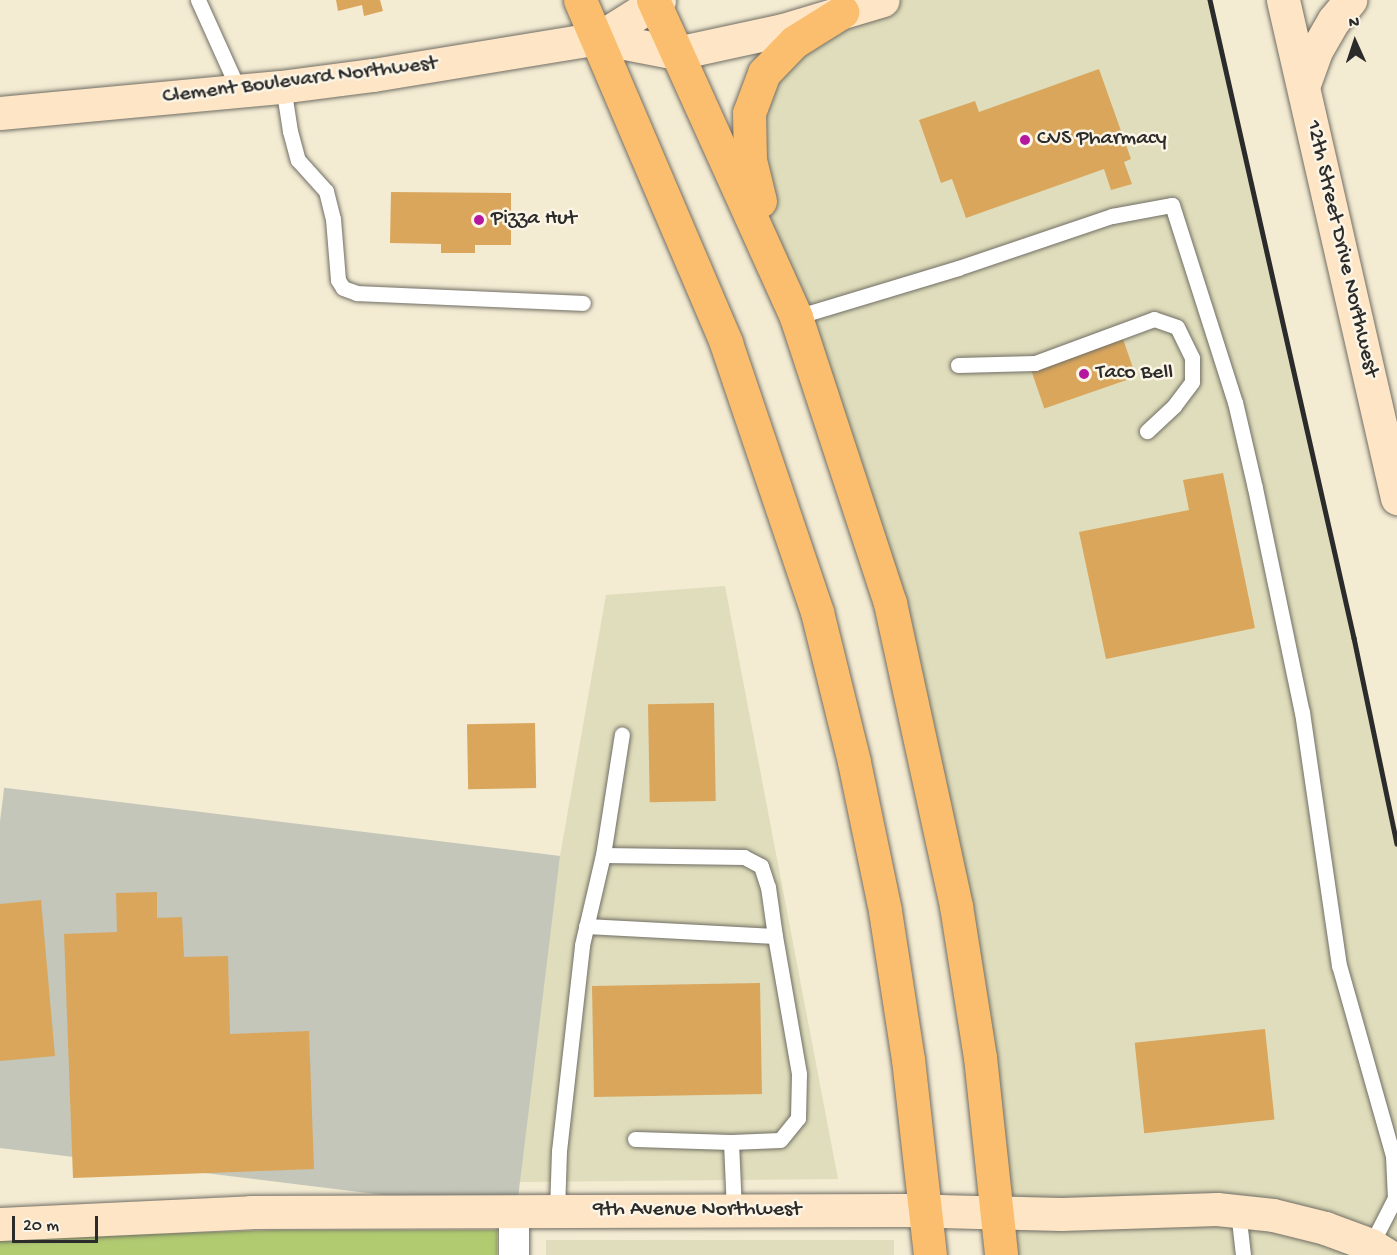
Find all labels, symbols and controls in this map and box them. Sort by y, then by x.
north arrow [1325,12,1385,72]
text: N [1348,14,1360,33]
street label: Clement Boulevard Northwest [161,51,439,111]
street label: 12th Street Drive Northwest [1299,118,1383,380]
place label: CVS Pharmacy [1037,127,1167,153]
marker: CVS Pharmacy [1018,133,1032,147]
place label: Pizza Hut [491,207,577,233]
marker: Pizza Hut [472,213,486,227]
place label: Taco Bell [1096,361,1173,387]
marker: Taco Bell [1077,367,1091,381]
street label: 9th Avenue Northwest [593,1198,801,1224]
scale bar [15,1204,100,1242]
text: 20 m [23,1216,59,1237]

